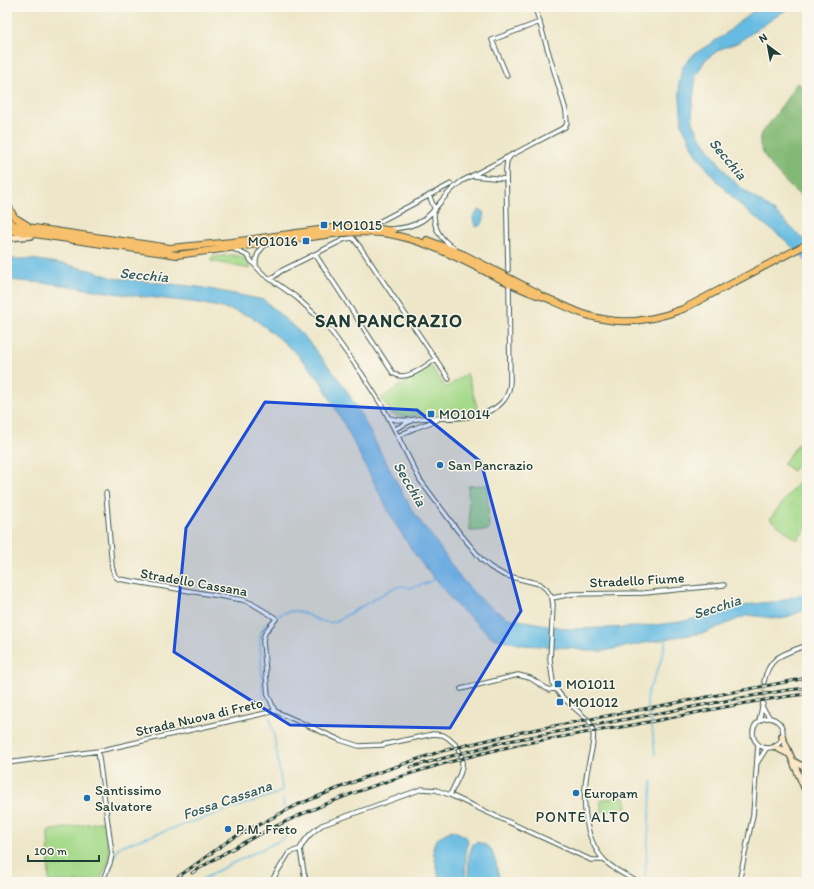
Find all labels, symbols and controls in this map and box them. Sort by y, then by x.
north arrow [748,26,788,66]
text: N [756,30,770,45]
water label: Secchia [705,134,751,184]
place label: MO1015 [332,217,382,234]
marker: MO1015 [319,220,329,230]
place label: MO1016 [248,233,298,250]
marker: MO1016 [301,236,311,246]
water label: Secchia [119,264,169,286]
district label: SAN PANCRAZIO [315,310,463,332]
place label: MO1014 [439,406,491,423]
marker: MO1014 [426,409,436,419]
place label: San Pancrazio [448,457,533,474]
water label: Secchia [390,458,430,510]
marker: San Pancrazio [435,460,445,470]
street label: Stradello Cassana [139,565,250,600]
street label: Stradello Fiume [589,570,685,591]
water label: Secchia [691,591,743,623]
place label: MO1011 [566,676,616,693]
marker: MO1011 [553,679,563,689]
place label: MO1012 [568,694,619,711]
street label: Strada Nuova di Freto [134,695,264,740]
marker: MO1012 [555,697,565,707]
water label: Fossa Cassana [180,776,275,824]
place label: Santissimo Salvatore [95,782,161,815]
place label: Europam [584,785,638,802]
marker: Europam [571,788,581,798]
marker: Santissimo Salvatore [82,793,92,803]
district label: PONTE ALTO [535,808,631,826]
place label: P.M. Freto [236,821,297,838]
marker: P.M. Freto [223,824,233,834]
scale bar [28,837,99,863]
text: 100 m [34,844,67,858]

